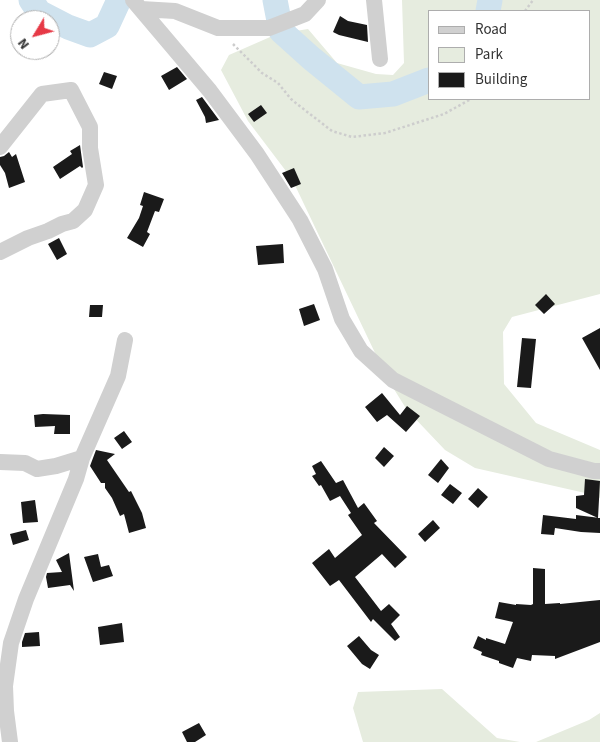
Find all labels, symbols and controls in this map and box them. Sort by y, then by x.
north arrow [10,10,60,60]
legend [428,10,590,100]
text: Road [475,19,507,40]
text: N [13,34,35,53]
text: Park [475,44,503,65]
text: Building [475,69,527,90]

